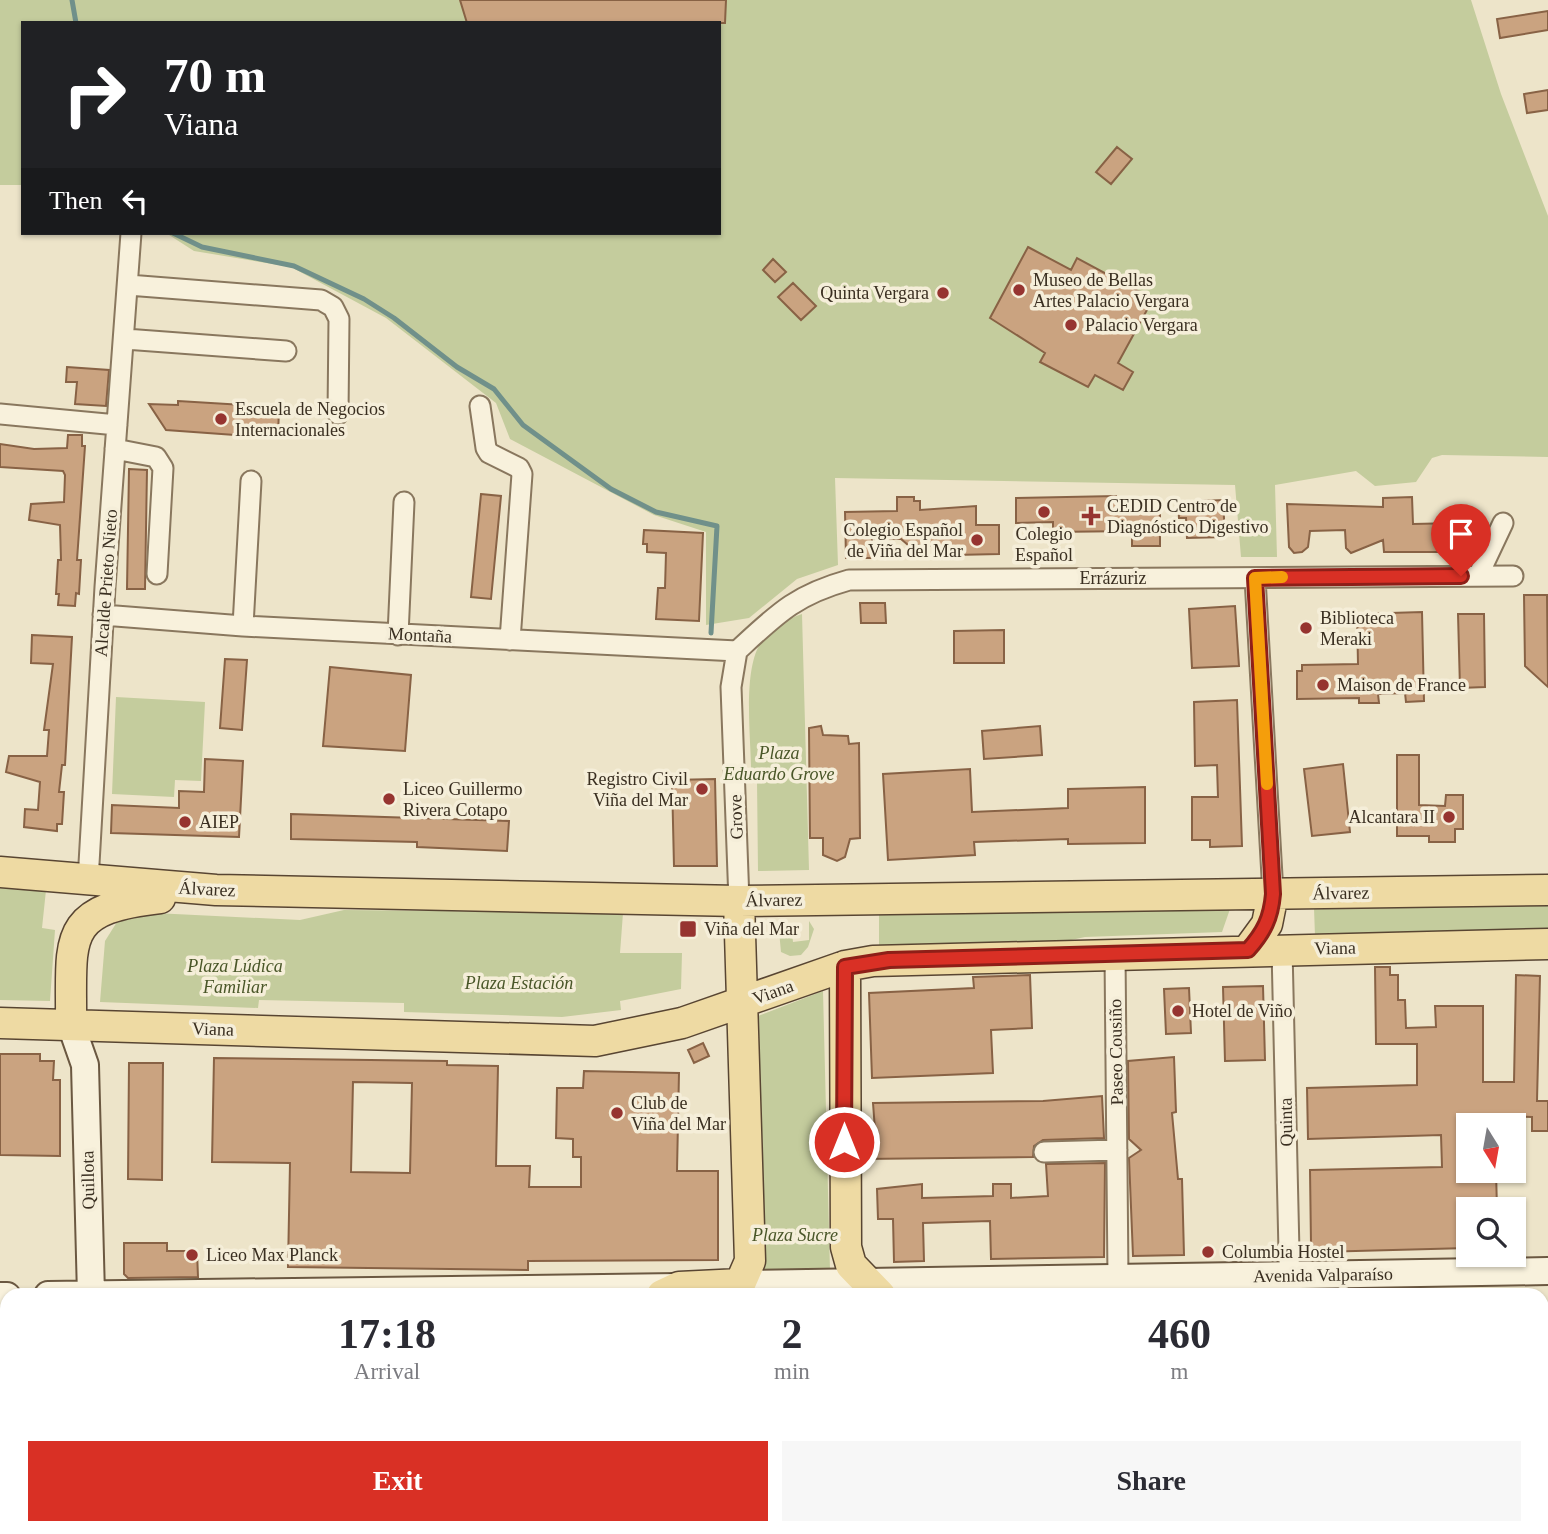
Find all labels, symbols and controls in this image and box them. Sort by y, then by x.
text: 70 m [164,48,266,103]
icon: right [49,49,140,140]
text: Viana [164,106,238,142]
icon: left [116,182,154,220]
text: Then [49,186,102,215]
place label: Museo de Bellas Artes Palacio Vergara [1033,270,1189,311]
marker: Museo de Bellas Artes Palacio Vergara [1011,282,1027,298]
place label: Quinta Vergara [820,283,929,303]
marker: Quinta Vergara [935,285,951,301]
place label: Palacio Vergara [1085,315,1198,335]
marker: Palacio Vergara [1063,317,1079,333]
place label: Escuela de Negocios Internacionales [235,399,385,440]
marker: Escuela de Negocios Internacionales [213,411,229,427]
place label: CEDID Centro de Diagnóstico Digestivo [1107,496,1268,537]
marker: Colegio Español [1036,504,1052,520]
pin [1431,504,1491,576]
marker: CEDID Centro de Diagnóstico Digestivo [1081,506,1101,526]
street label: Alcalde Prieto Nieto [91,508,121,658]
icon: arrive [1442,515,1480,553]
place label: Colegio Español de Viña del Mar [844,520,963,561]
place label: Colegio Español [1015,524,1073,565]
marker: Colegio Español de Viña del Mar [969,532,985,548]
street label: Errázuriz [1080,568,1146,588]
place label: Biblioteca Meraki [1320,608,1394,649]
marker: Biblioteca Meraki [1298,620,1314,636]
street label: Montaña [388,623,452,647]
place label: Maison de France [1337,675,1466,695]
marker: Maison de France [1315,677,1331,693]
park label: Plaza Eduardo Grove [722,743,835,784]
place label: Registro Civil Viña del Mar [586,769,688,810]
place label: Liceo Guillermo Rivera Cotapo [403,779,522,820]
marker: Registro Civil Viña del Mar [694,781,710,797]
marker: Liceo Guillermo Rivera Cotapo [381,791,397,807]
street label: Grove [725,794,747,840]
place label: Alcantara II [1349,807,1435,827]
marker: Alcantara II [1441,809,1457,825]
place label: AIEP [199,812,239,832]
marker: AIEP [177,814,193,830]
street label: Álvarez [178,877,236,900]
street label: Álvarez [1312,882,1370,903]
street label: Álvarez [745,889,803,910]
marker: Viña del Mar [678,919,698,939]
place label: Viña del Mar [704,919,799,939]
street label: Viana [1314,938,1356,958]
park label: Plaza Lúdica Familiar [186,956,283,997]
park label: Plaza Estación [464,973,573,993]
street label: Viana [750,975,796,1009]
street label: Paseo Cousiño [1105,999,1127,1105]
place label: Hotel de Viño [1192,1001,1293,1021]
marker: Hotel de Viño [1170,1003,1186,1019]
street label: Viana [192,1018,234,1040]
place label: Club de Viña del Mar [631,1093,726,1134]
street label: Quinta [1276,1097,1296,1147]
marker: Club de Viña del Mar [609,1105,625,1121]
position arrow [807,1105,881,1179]
north arrow [1456,1113,1526,1183]
map controls [1456,1113,1526,1267]
street label: Quillota [77,1150,99,1210]
button: search [1456,1197,1526,1267]
park label: Plaza Sucre [751,1225,838,1245]
place label: Columbia Hostel [1222,1242,1345,1262]
marker: Columbia Hostel [1200,1244,1216,1260]
place label: Liceo Max Planck [206,1245,338,1265]
marker: Liceo Max Planck [184,1247,200,1263]
street label: Avenida Valparaíso [1253,1264,1393,1286]
text: 17:18 [338,1311,436,1357]
text: 2 [781,1311,802,1357]
text: 460 [1148,1311,1211,1357]
text: Arrival [354,1359,420,1384]
text: min [774,1359,810,1384]
text: m [1170,1359,1188,1384]
button: Exit [28,1441,768,1521]
button: Share [782,1441,1521,1521]

